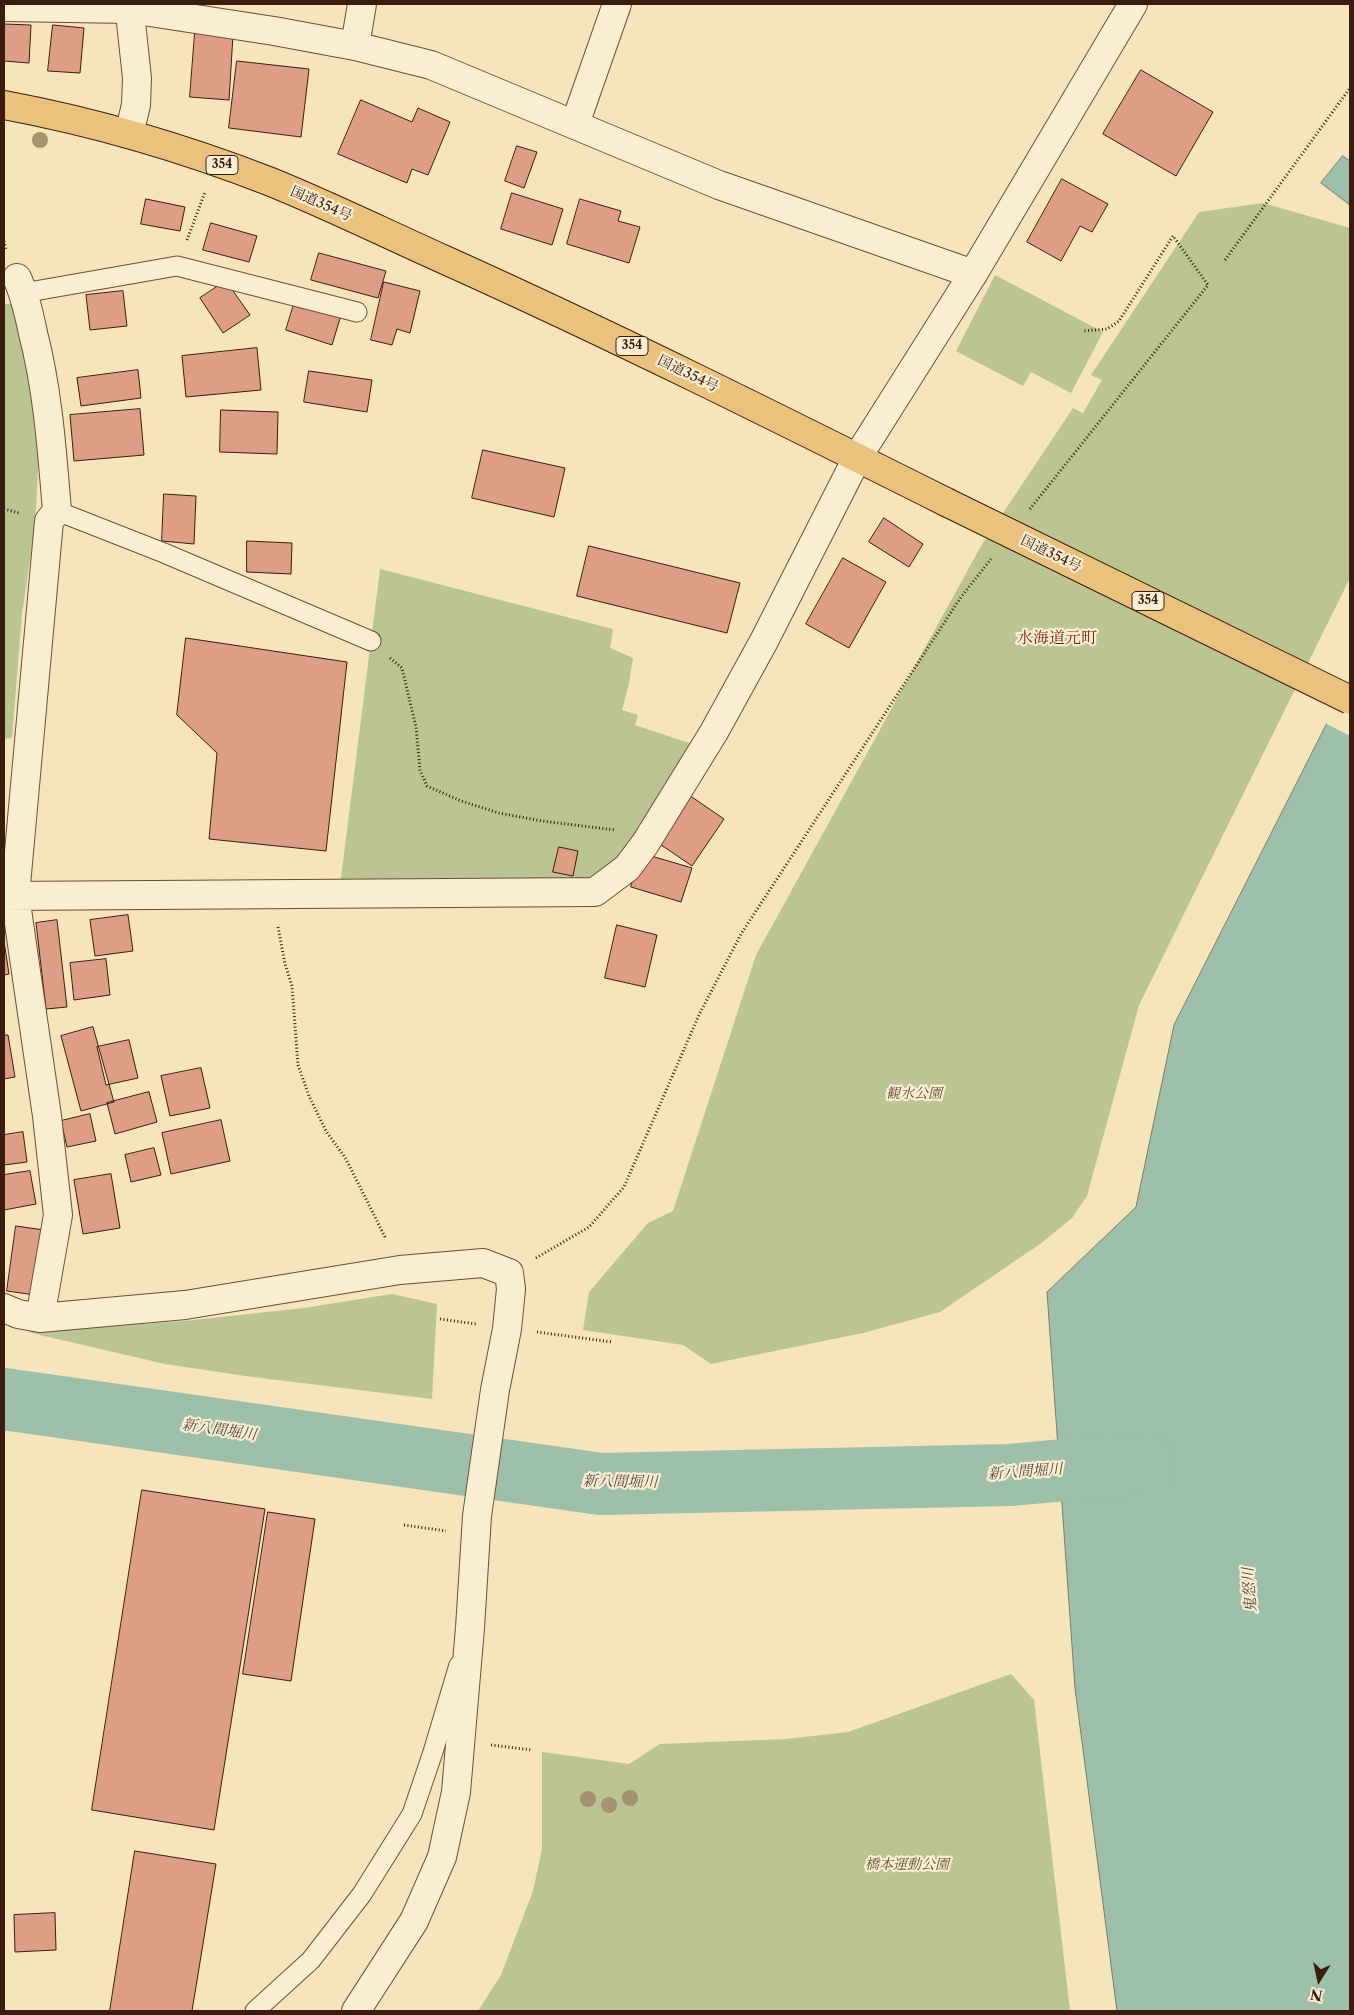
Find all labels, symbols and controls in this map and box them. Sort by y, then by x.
road number: 354 [206,156,238,174]
street label: 国道354号 [288,183,354,225]
road number: 354 [616,336,648,356]
street label: 国道354号 [655,352,721,396]
street label: 国道354号 [1018,532,1084,576]
road number: 354 [1132,592,1164,610]
district label: 水海道元町 [1017,628,1097,648]
park label: 観水公園 [886,1086,942,1102]
water label: 新八間堀川 [181,1416,257,1444]
water label: 新八間堀川 [987,1460,1063,1484]
water label: 新八間堀川 [582,1472,658,1492]
water label: 鬼怒川 [1239,1567,1261,1613]
park label: 橋本運動公園 [865,1857,949,1873]
north arrow [1294,1955,1344,2005]
text: N [1309,1985,1324,2005]

